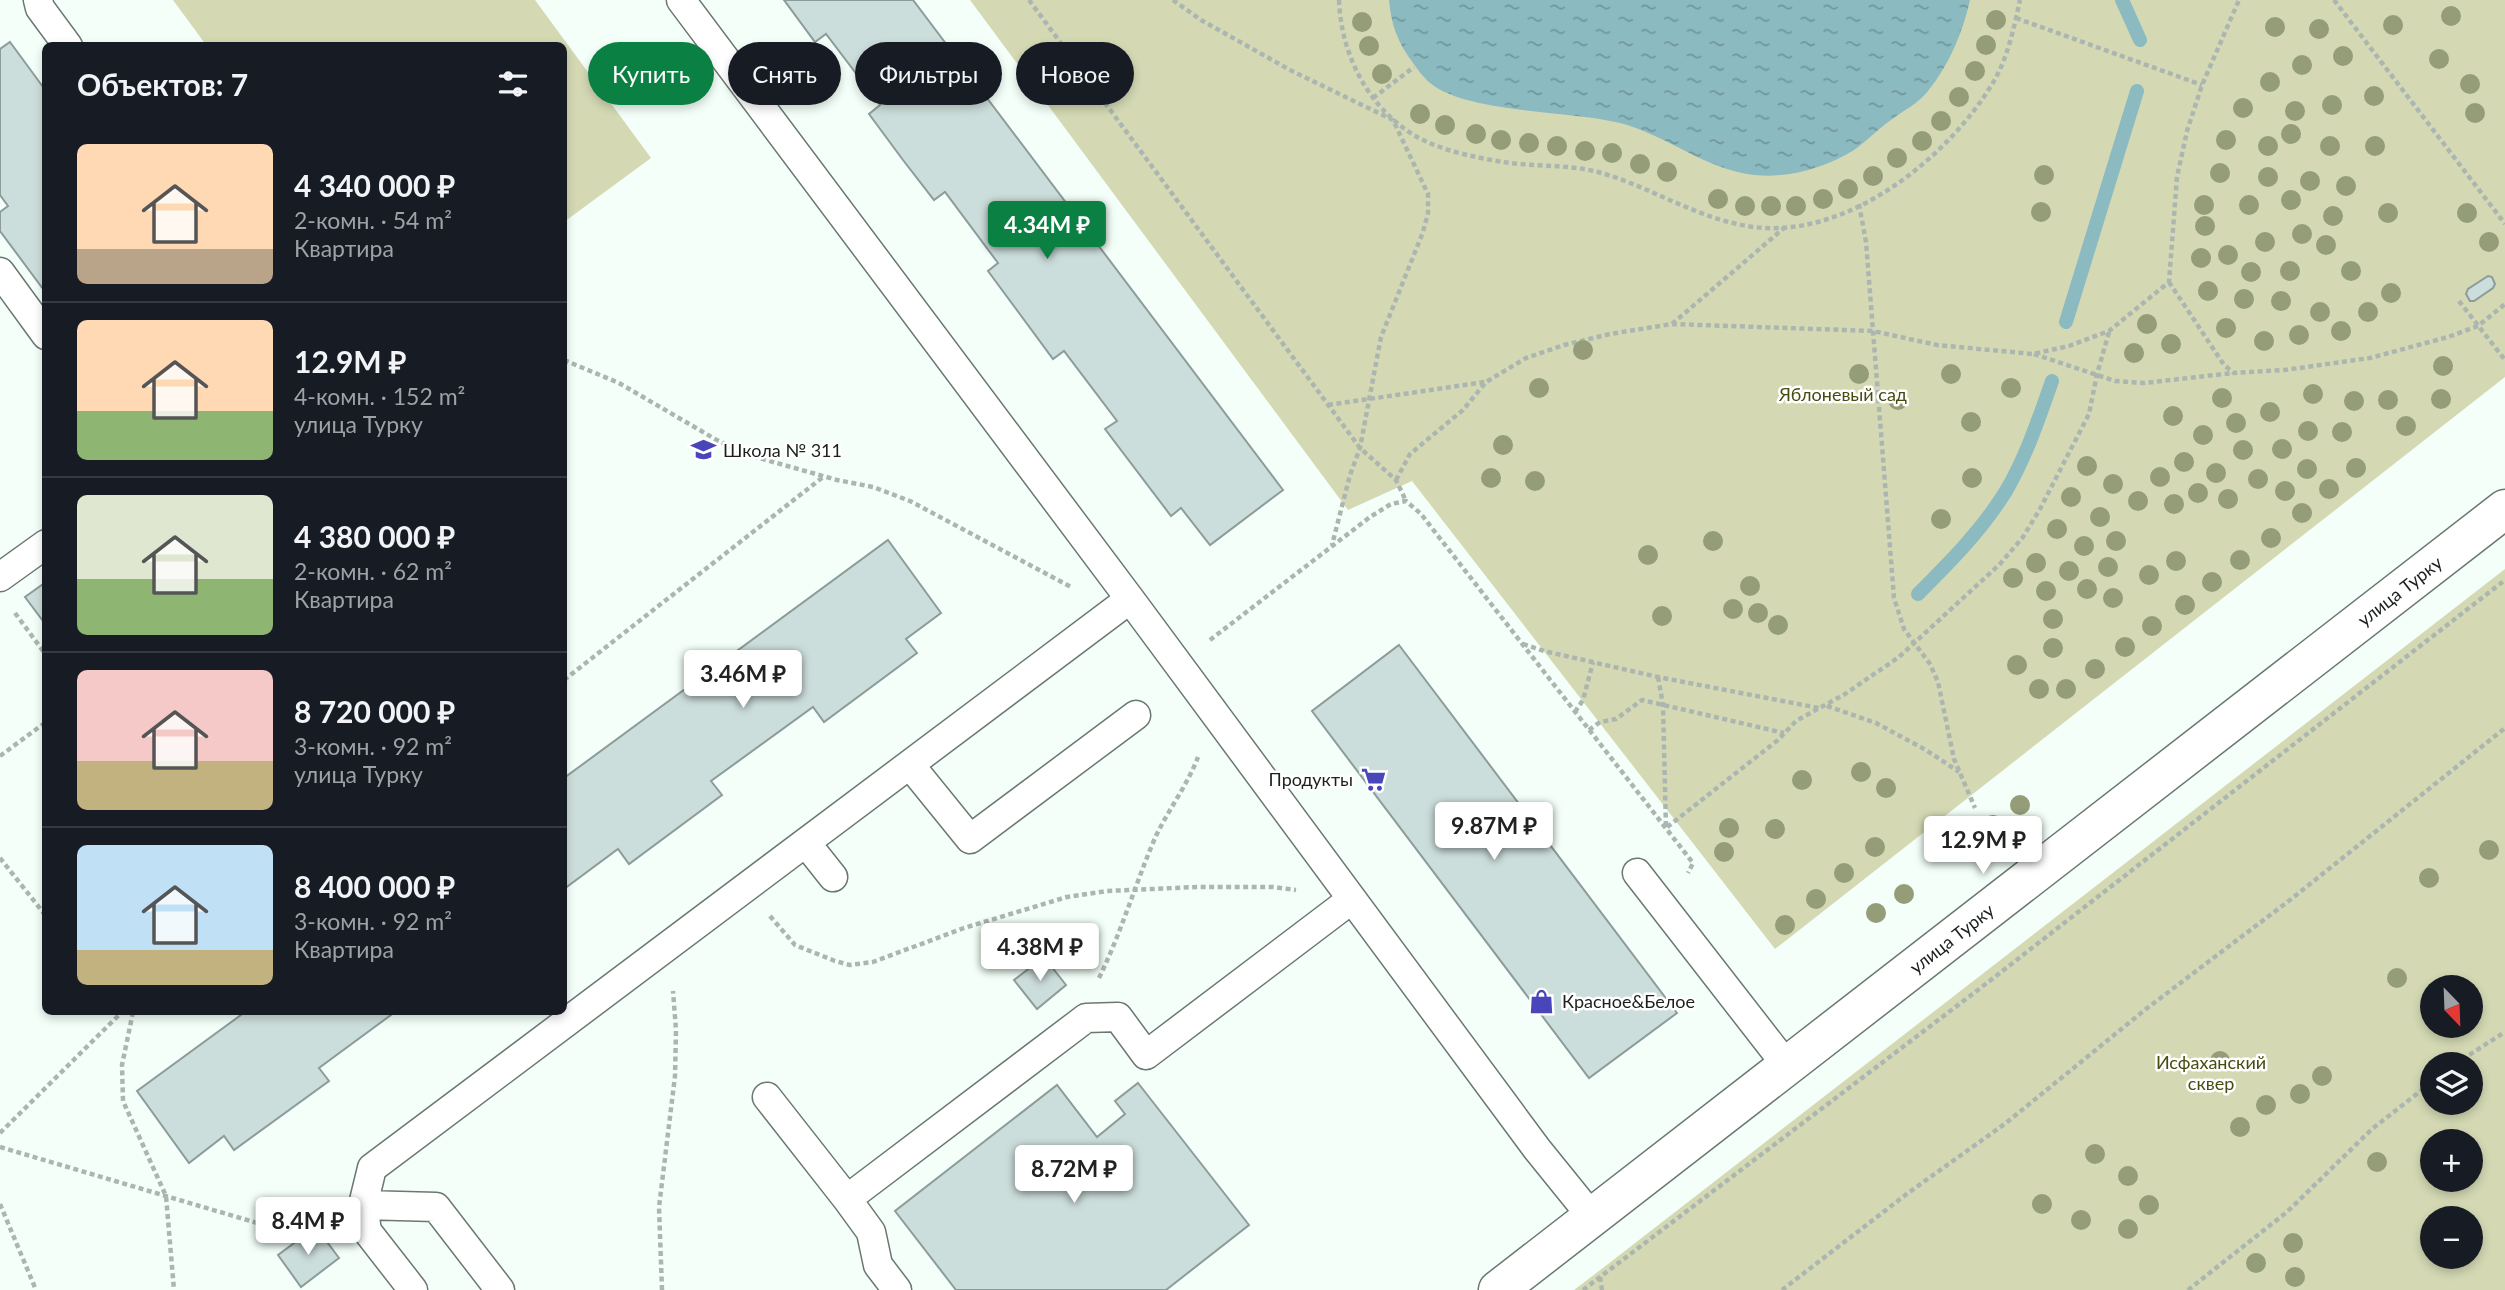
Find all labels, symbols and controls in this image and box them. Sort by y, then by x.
chip: Купить [588,42,714,105]
chip: Снять [728,42,841,105]
chip: Фильтры [855,42,1002,105]
chip: Новое [1016,42,1134,105]
icon: filters [494,65,532,103]
text: Объектов: 7 [77,66,248,102]
text: 4 340 000 ₽ [294,167,455,203]
icon: home [133,172,217,256]
pin: 4.34M ₽ [982,202,1112,261]
text: 2-комн. · 54 m² [294,206,452,234]
text: 4.34M ₽ [1004,210,1090,238]
text: Квартира [294,234,394,262]
text: 12.9M ₽ [294,343,406,379]
icon: home [133,348,217,432]
text: 4-комн. · 152 m² [294,382,465,410]
park label: Яблоневый сад [1778,383,1907,405]
text: улица Турку [294,410,423,438]
school or university icon: Школа № 311 [689,436,717,464]
place label: Школа № 311 [723,439,842,461]
text: 4 380 000 ₽ [294,518,455,554]
icon: home [133,523,217,607]
street label: улица Турку [2353,551,2447,630]
text: 2-комн. · 62 m² [294,557,452,585]
text: Квартира [294,585,394,613]
pin: 3.46M ₽ [678,650,808,710]
text: 3.46M ₽ [700,659,786,687]
text: 8 720 000 ₽ [294,693,455,729]
icon: home [133,698,217,782]
text: 3-комн. · 92 m² [294,732,452,760]
text: улица Турку [294,760,423,788]
supermarket icon: Продукты [1359,765,1387,793]
place label: Продукты [1269,768,1353,790]
pin: 9.87M ₽ [1429,802,1559,862]
text: 9.87M ₽ [1451,811,1537,839]
pin: 12.9M ₽ [1918,816,2048,876]
text: 12.9M ₽ [1940,825,2026,853]
text: 8 400 000 ₽ [294,868,455,904]
icon: home [133,873,217,957]
street label: улица Турку [1905,898,1999,978]
text: 3-комн. · 92 m² [294,907,452,935]
pin: 4.38M ₽ [975,923,1105,983]
text: 4.38M ₽ [997,932,1083,960]
text: Квартира [294,935,394,963]
north arrow [2420,975,2483,1038]
map controls [2420,975,2483,1269]
shop icon: Красное&Белое [1528,987,1556,1015]
place label: Красное&Белое [1562,990,1695,1012]
park label: Исфаханский сквер [2156,1051,2266,1094]
button: layers [2420,1052,2483,1115]
button: + [2420,1129,2483,1192]
pin: 8.72M ₽ [1009,1146,1139,1205]
text: 8.72M ₽ [1031,1154,1117,1182]
pin: 8.4M ₽ [251,1198,365,1257]
text: 8.4M ₽ [272,1206,344,1234]
button: − [2420,1206,2483,1269]

